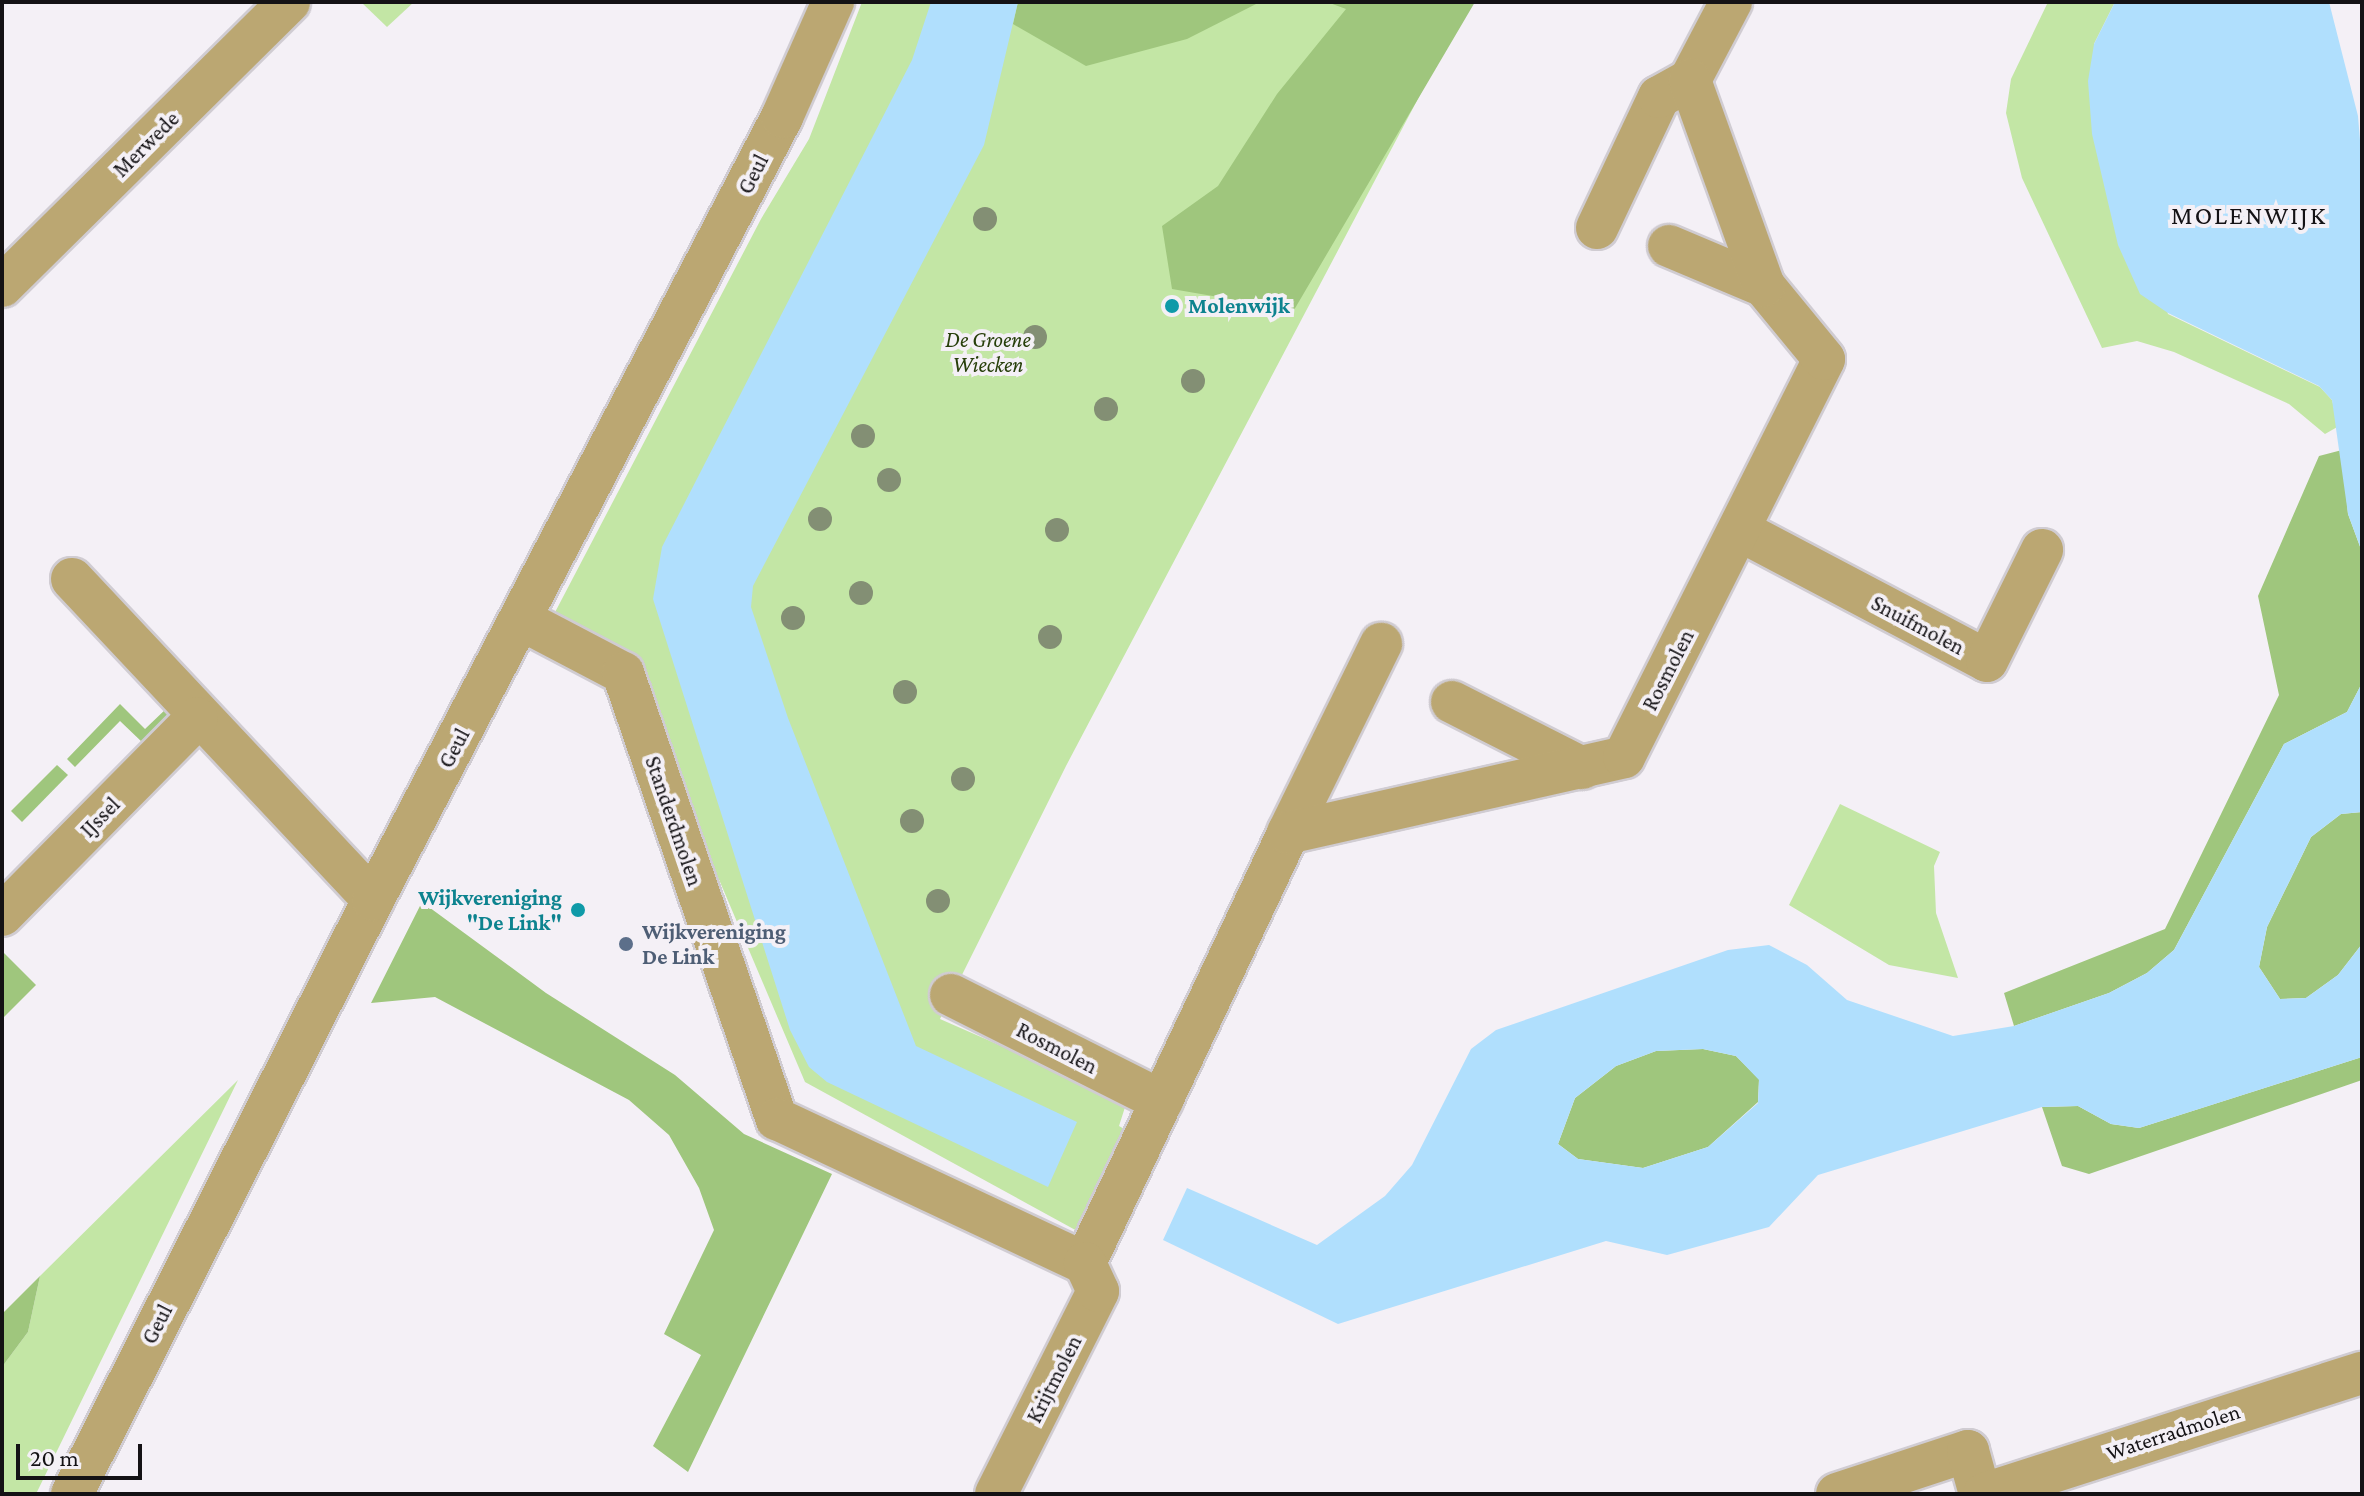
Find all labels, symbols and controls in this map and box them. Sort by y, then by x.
street label: Merwede [107,105,185,183]
street label: Geul [732,150,774,198]
district label: MOLENWIJK [2171,200,2327,232]
place label: Molenwijk [1188,293,1290,319]
marker: Molenwijk [1163,297,1181,315]
park label: De Groene Wiecken [945,326,1031,378]
street label: Snuifmolen [1867,589,1969,661]
street label: Rosmolen [1636,625,1700,715]
street label: Geul [433,724,475,772]
street label: Standerdmolen [639,753,709,889]
street label: IJssel [75,791,125,843]
place label: Wijkvereniging "De Link" [418,884,562,936]
marker: Wijkvereniging "De Link" [569,901,587,919]
place label: Wijkvereniging De Link [642,918,786,970]
marker: Wijkvereniging De Link [617,935,635,953]
street label: Rosmolen [1012,1016,1102,1080]
street label: Geul [136,1300,178,1348]
street label: Krijtmolen [1021,1331,1087,1427]
street label: Waterradmolen [2103,1398,2243,1466]
scale bar [20,1428,146,1478]
text: 20 m [30,1444,79,1471]

